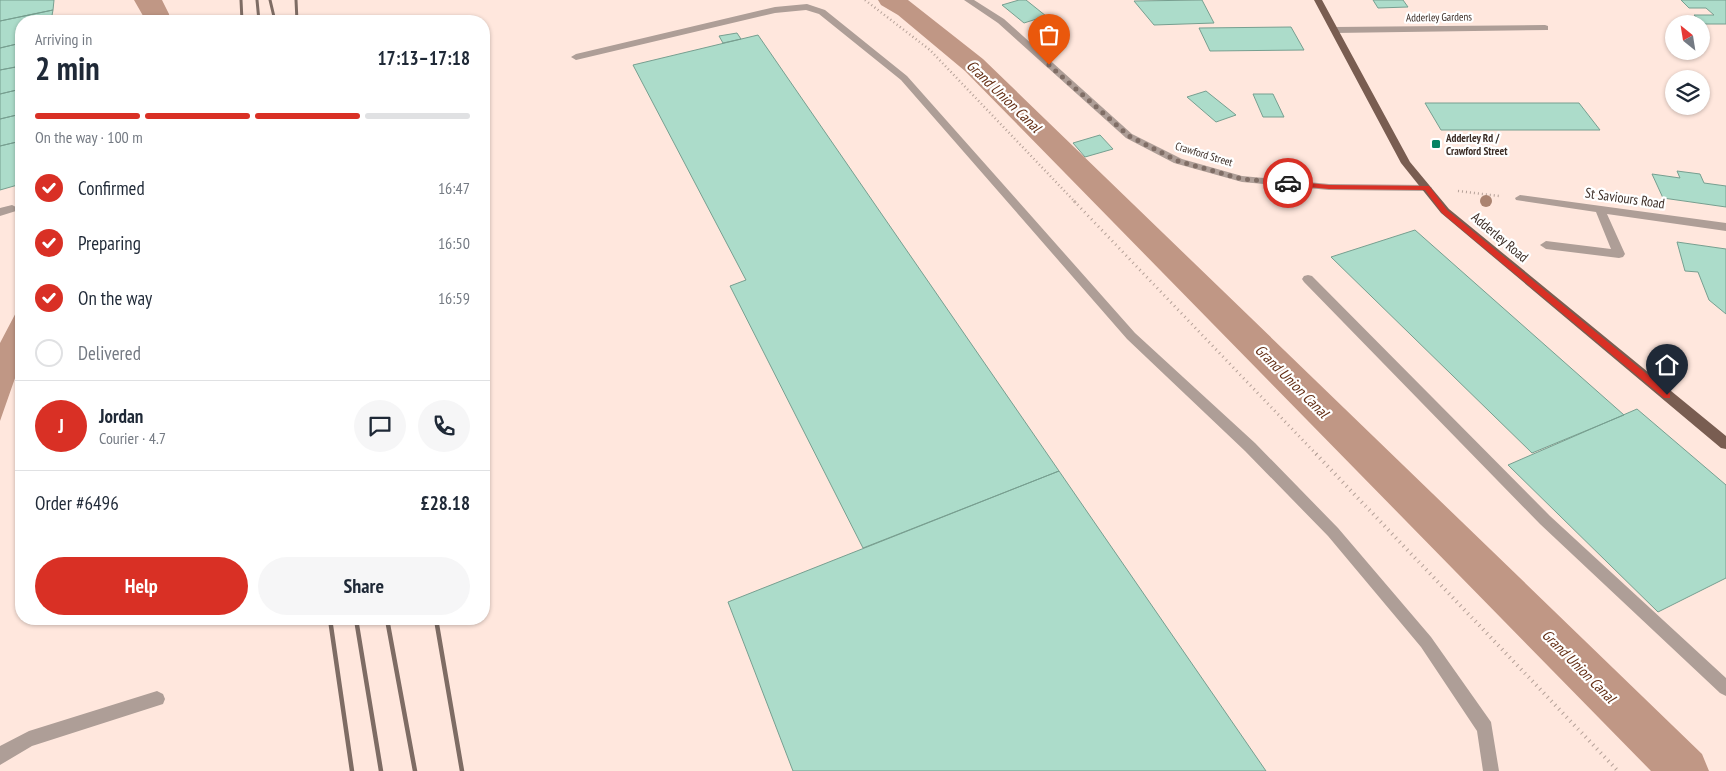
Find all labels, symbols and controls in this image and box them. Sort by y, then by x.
street label: Adderley Gardens [1406,9,1472,25]
pin [1028,14,1070,65]
north arrow [1665,15,1710,60]
map controls [1665,15,1710,115]
icon: bag [1035,21,1063,49]
text: Arriving in [35,29,92,49]
text: 17:13–17:18 [377,46,470,70]
text: 2 min [35,47,100,89]
water label: Grand Union Canal [963,56,1046,137]
button: layers [1665,70,1710,115]
text: On the way · 100 m [35,127,143,147]
place label: Adderley Rd / Crawford Street [1445,131,1508,158]
marker: Adderley Rd / Crawford Street [1430,138,1442,150]
street label: Crawford Street [1174,139,1234,169]
courier [1263,158,1313,208]
icon: car [1274,169,1302,197]
icon: check [35,174,63,202]
text: Confirmed [78,176,145,200]
text: 16:47 [438,178,470,198]
street label: St Saviours Road [1584,183,1666,213]
street label: Adderley Road [1468,208,1532,266]
icon: check [35,229,63,257]
text: Preparing [78,231,141,255]
text: 16:50 [438,233,470,253]
icon: check [35,284,63,312]
text: On the way [78,286,152,310]
text: 16:59 [438,288,470,308]
water label: Grand Union Canal [1251,340,1334,423]
text: Delivered [78,341,141,365]
pin [1646,344,1688,395]
icon: home [1653,351,1681,379]
button: chat [354,400,406,452]
button: phone [418,400,470,452]
text: Jordan [99,404,143,428]
text: J [58,414,64,438]
text: Courier · 4.7 [99,428,166,448]
text: Order #6496 [35,491,119,515]
text: £28.18 [421,491,470,515]
button: Help [35,557,248,615]
button: Share [258,557,470,615]
water label: Grand Union Canal [1538,625,1621,708]

